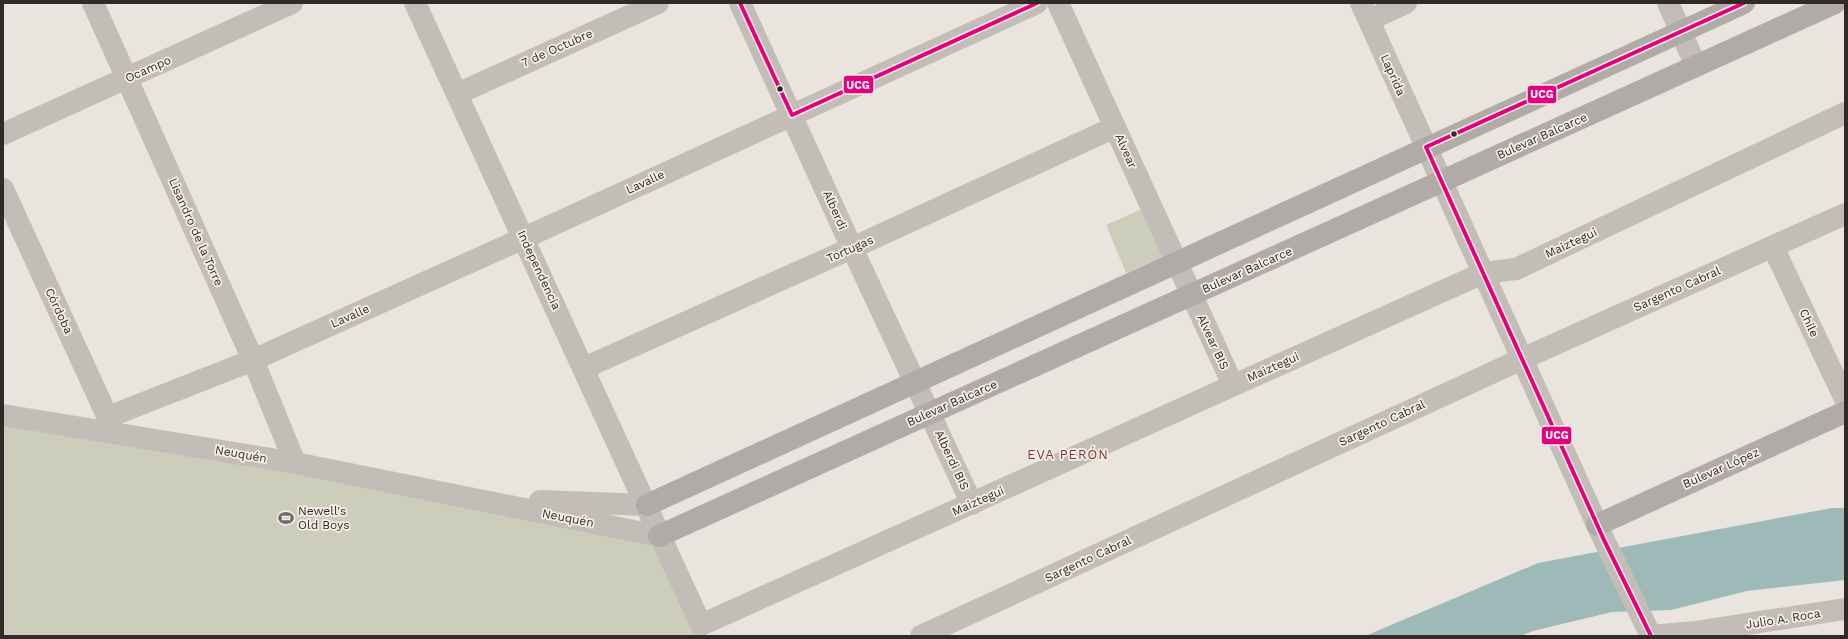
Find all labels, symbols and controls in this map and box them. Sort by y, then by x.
street label: 7 de Octubre [519,26,595,70]
street label: Laprida [1378,52,1408,98]
street label: Ocampo [123,53,173,85]
line badge: UCG [843,75,874,94]
text: UCG [846,79,870,92]
unlabelled marker [775,84,785,94]
line badge: UCG [1527,85,1557,104]
text: UCG [1530,88,1554,101]
street label: Bulevar Balcarce [1495,110,1589,162]
unlabelled marker [1449,129,1459,139]
street label: Alvear [1112,132,1140,170]
street label: Lavalle [623,167,667,197]
street label: Lisandro de la Torre [166,176,226,288]
street label: Alberdi [820,188,850,232]
street label: Maiztegui [1543,225,1599,261]
street label: Independencia [515,228,564,312]
street label: Tortugas [824,233,876,265]
street label: Bulevar Balcarce [1200,244,1294,296]
street label: Sargento Cabral [1631,263,1723,314]
street label: Córdoba [42,286,76,336]
street label: Lavalle [328,301,372,331]
street label: Chile [1796,307,1822,339]
street label: Alvear BIS [1194,312,1232,372]
street label: Maiztegui [1245,349,1301,385]
street label: Bulevar Balcarce [905,377,999,429]
street label: Sargento Cabral [1337,397,1428,449]
line badge: UCG [1541,426,1572,445]
street label: Alberdi BIS [932,428,972,492]
text: UCG [1545,429,1569,442]
street label: Neuquén [214,443,268,465]
street label: Bulevar López [1681,445,1761,491]
district label: EVA PERÓN [1027,446,1109,462]
street label: Maiztegui [950,483,1006,519]
place label: Newell's Old Boys [298,504,349,532]
street label: Neuquén [541,506,595,530]
sports icon: Newell's Old Boys [277,509,295,527]
street label: Sargento Cabral [1043,533,1134,585]
street label: Julio A. Roca [1745,606,1822,632]

